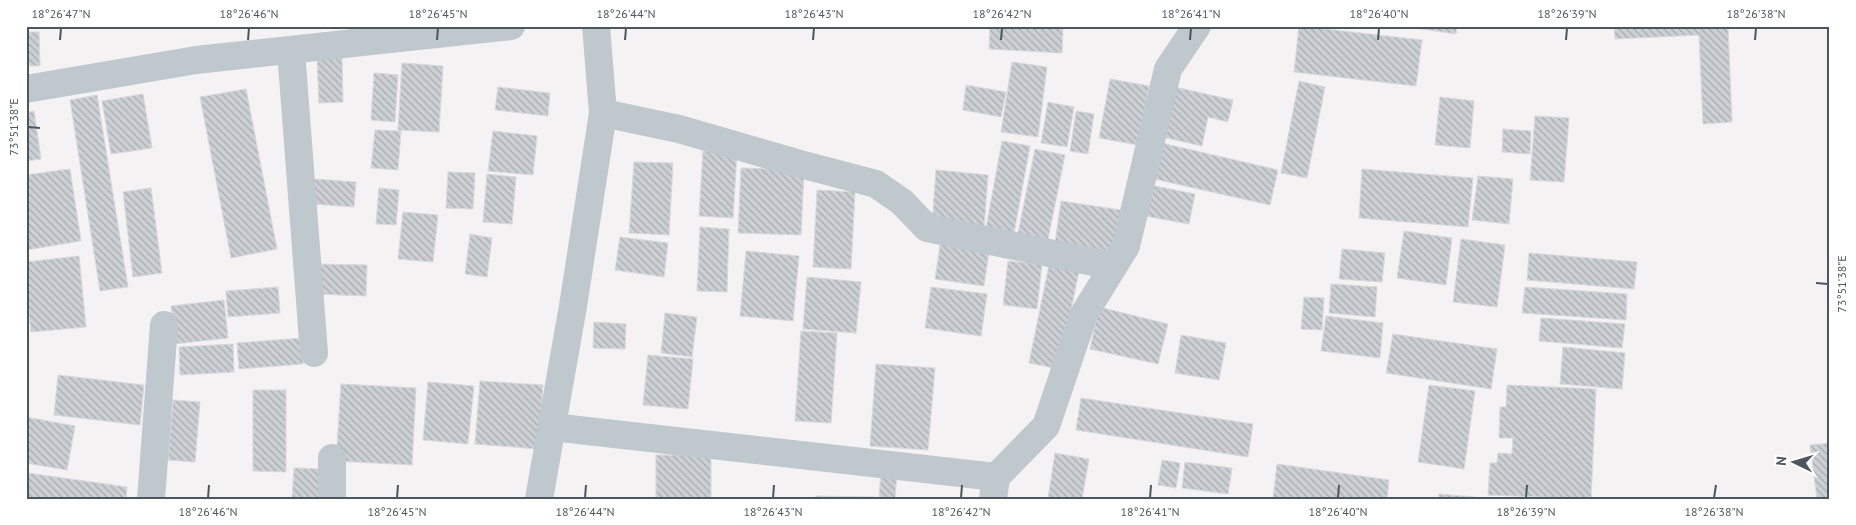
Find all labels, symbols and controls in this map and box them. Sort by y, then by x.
text: 18°26'47"N [31,6,91,21]
text: 18°26'46"N [219,6,279,21]
text: 18°26'45"N [408,6,468,21]
text: 18°26'44"N [596,6,656,21]
text: 18°26'43"N [784,6,844,21]
text: 18°26'42"N [972,6,1032,21]
text: 18°26'41"N [1161,6,1221,21]
text: 18°26'40"N [1349,6,1409,21]
text: 18°26'39"N [1537,6,1597,21]
text: 18°26'38"N [1726,6,1786,21]
text: 73°51'38"E [6,98,21,156]
text: 73°51'38"E [1834,255,1849,313]
north arrow [1768,438,1818,488]
text: N [1772,455,1790,466]
text: 18°26'46"N [178,504,238,519]
text: 18°26'45"N [367,504,427,519]
text: 18°26'44"N [555,504,615,519]
text: 18°26'43"N [743,504,803,519]
text: 18°26'42"N [931,504,991,519]
text: 18°26'41"N [1120,504,1180,519]
text: 18°26'40"N [1308,504,1368,519]
text: 18°26'39"N [1496,504,1556,519]
text: 18°26'38"N [1684,504,1744,519]

